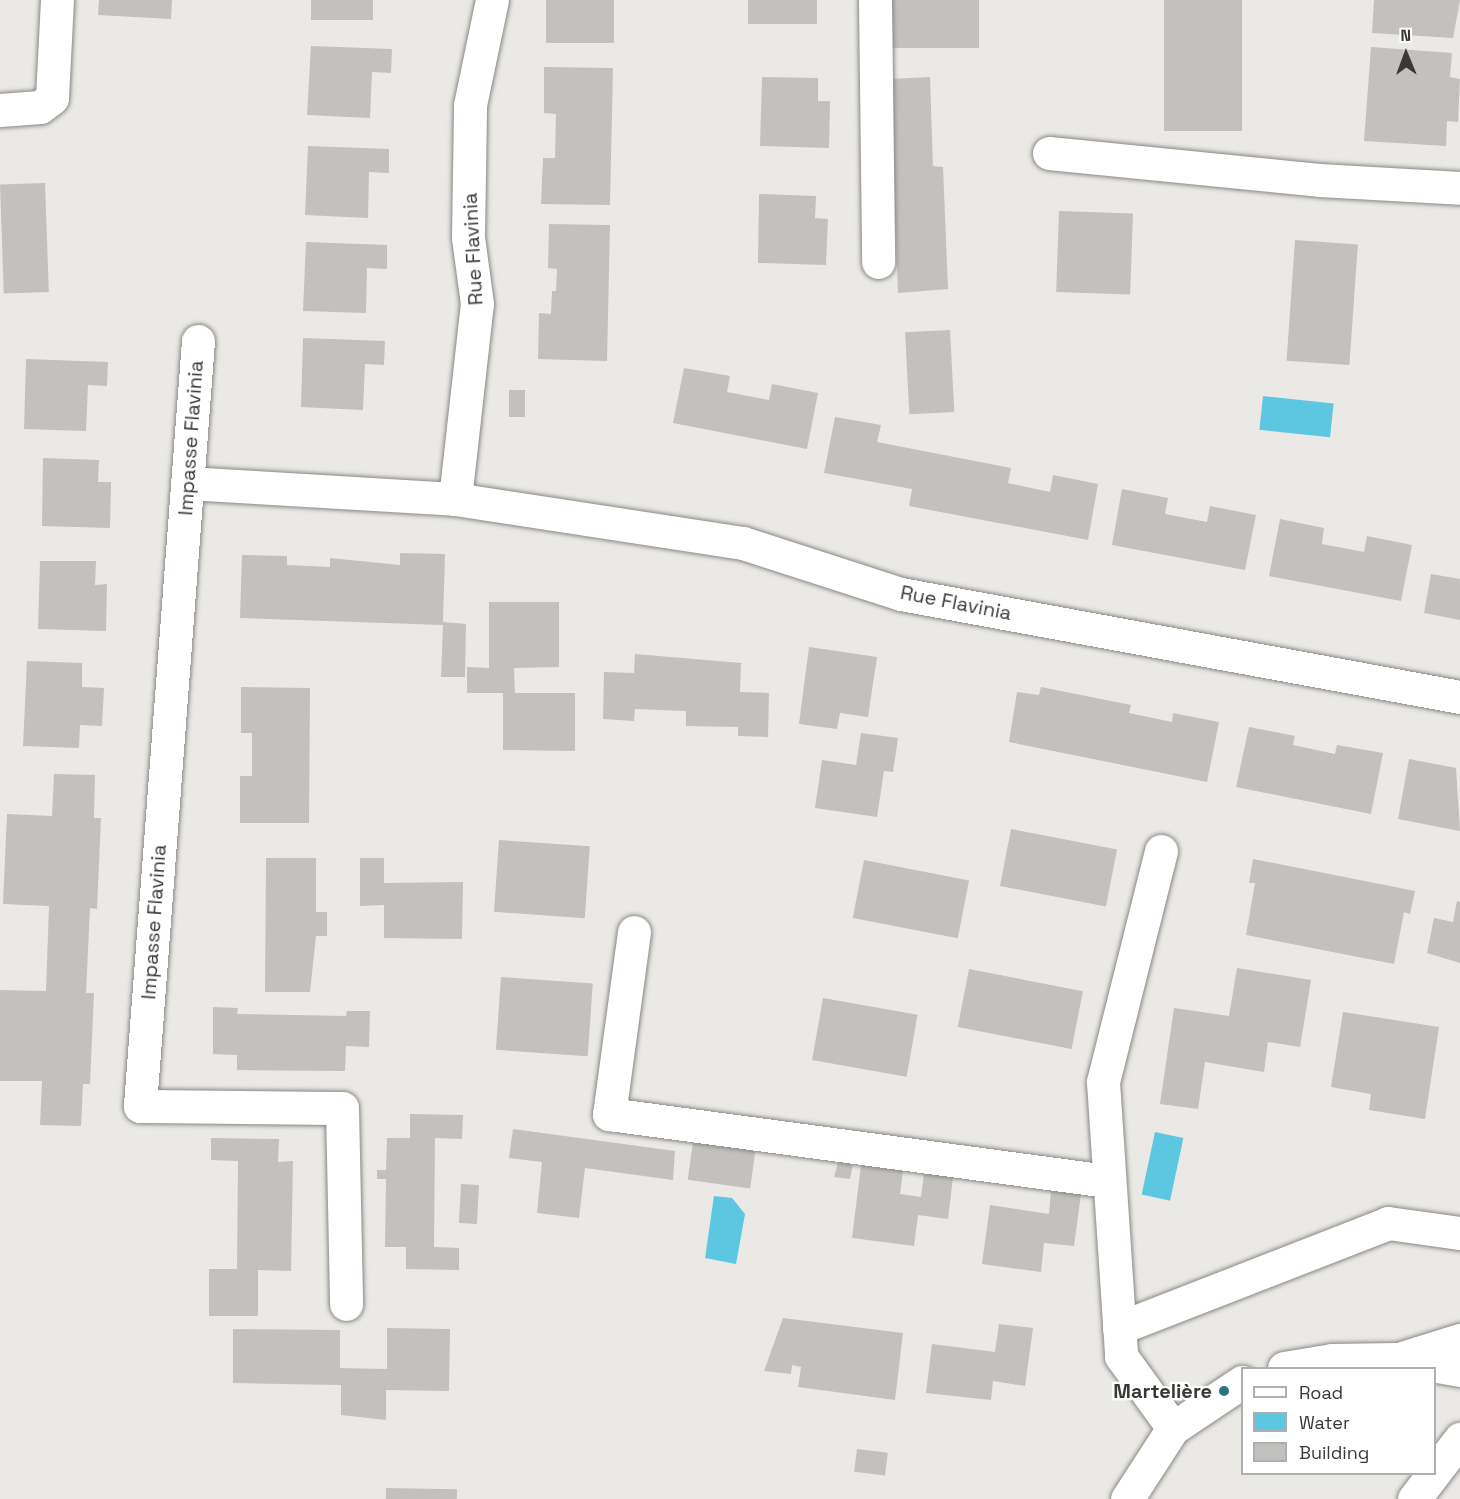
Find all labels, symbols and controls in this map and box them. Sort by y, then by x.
north arrow [1376,24,1436,84]
text: N [1400,25,1411,46]
street label: Rue Flavinia [458,192,488,306]
street label: Impasse Flavinia [174,360,208,516]
street label: Rue Flavinia [898,580,1014,626]
street label: Impasse Flavinia [137,844,171,1000]
legend [1241,1367,1436,1475]
place label: Martelière [1113,1379,1212,1403]
text: Road [1299,1381,1343,1404]
marker: Martelière [1217,1384,1231,1398]
text: Water [1299,1411,1350,1434]
text: Building [1299,1441,1369,1464]

